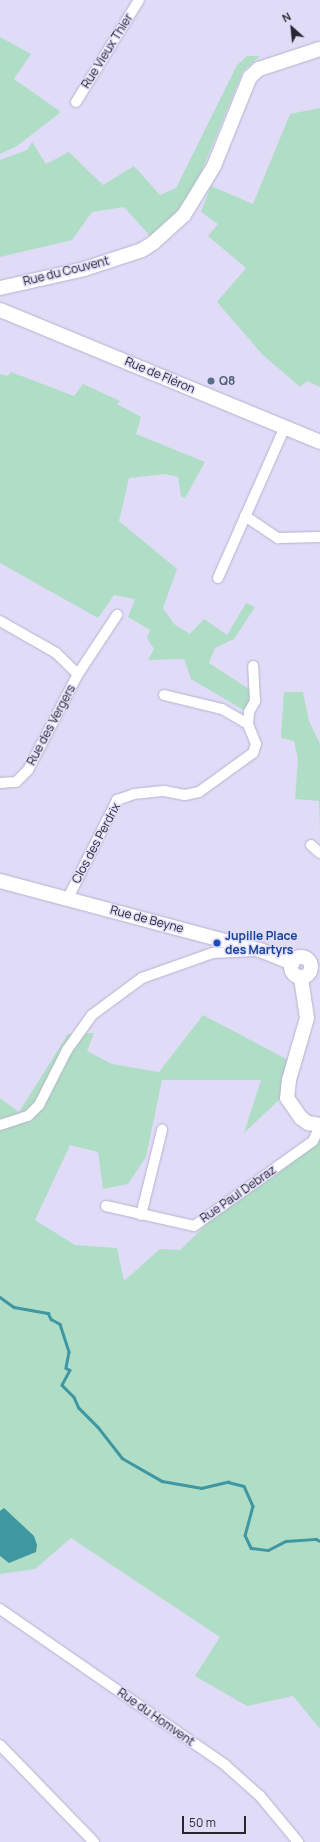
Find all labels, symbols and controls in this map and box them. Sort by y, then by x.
north arrow [272,8,312,48]
text: N [279,8,293,25]
street label: Rue Vieux Thier [78,11,136,91]
street label: Rue du Couvent [21,253,111,289]
street label: Rue de Fléron [123,354,197,396]
place label: Q8 [219,374,235,388]
marker: Q8 [206,376,216,386]
street label: Rue des Vergers [24,682,78,768]
street label: Clos des Perdrix [69,800,123,886]
street label: Rue de Beyne [109,902,185,936]
place label: Jupille Place des Martyrs [225,929,298,957]
marker: Jupille Place des Martyrs [212,938,222,948]
street label: Rue Paul Debraz [197,1162,279,1226]
street label: Rue du Homvent [115,1685,197,1749]
scale bar [184,1808,248,1834]
text: 50 m [189,1814,216,1831]

